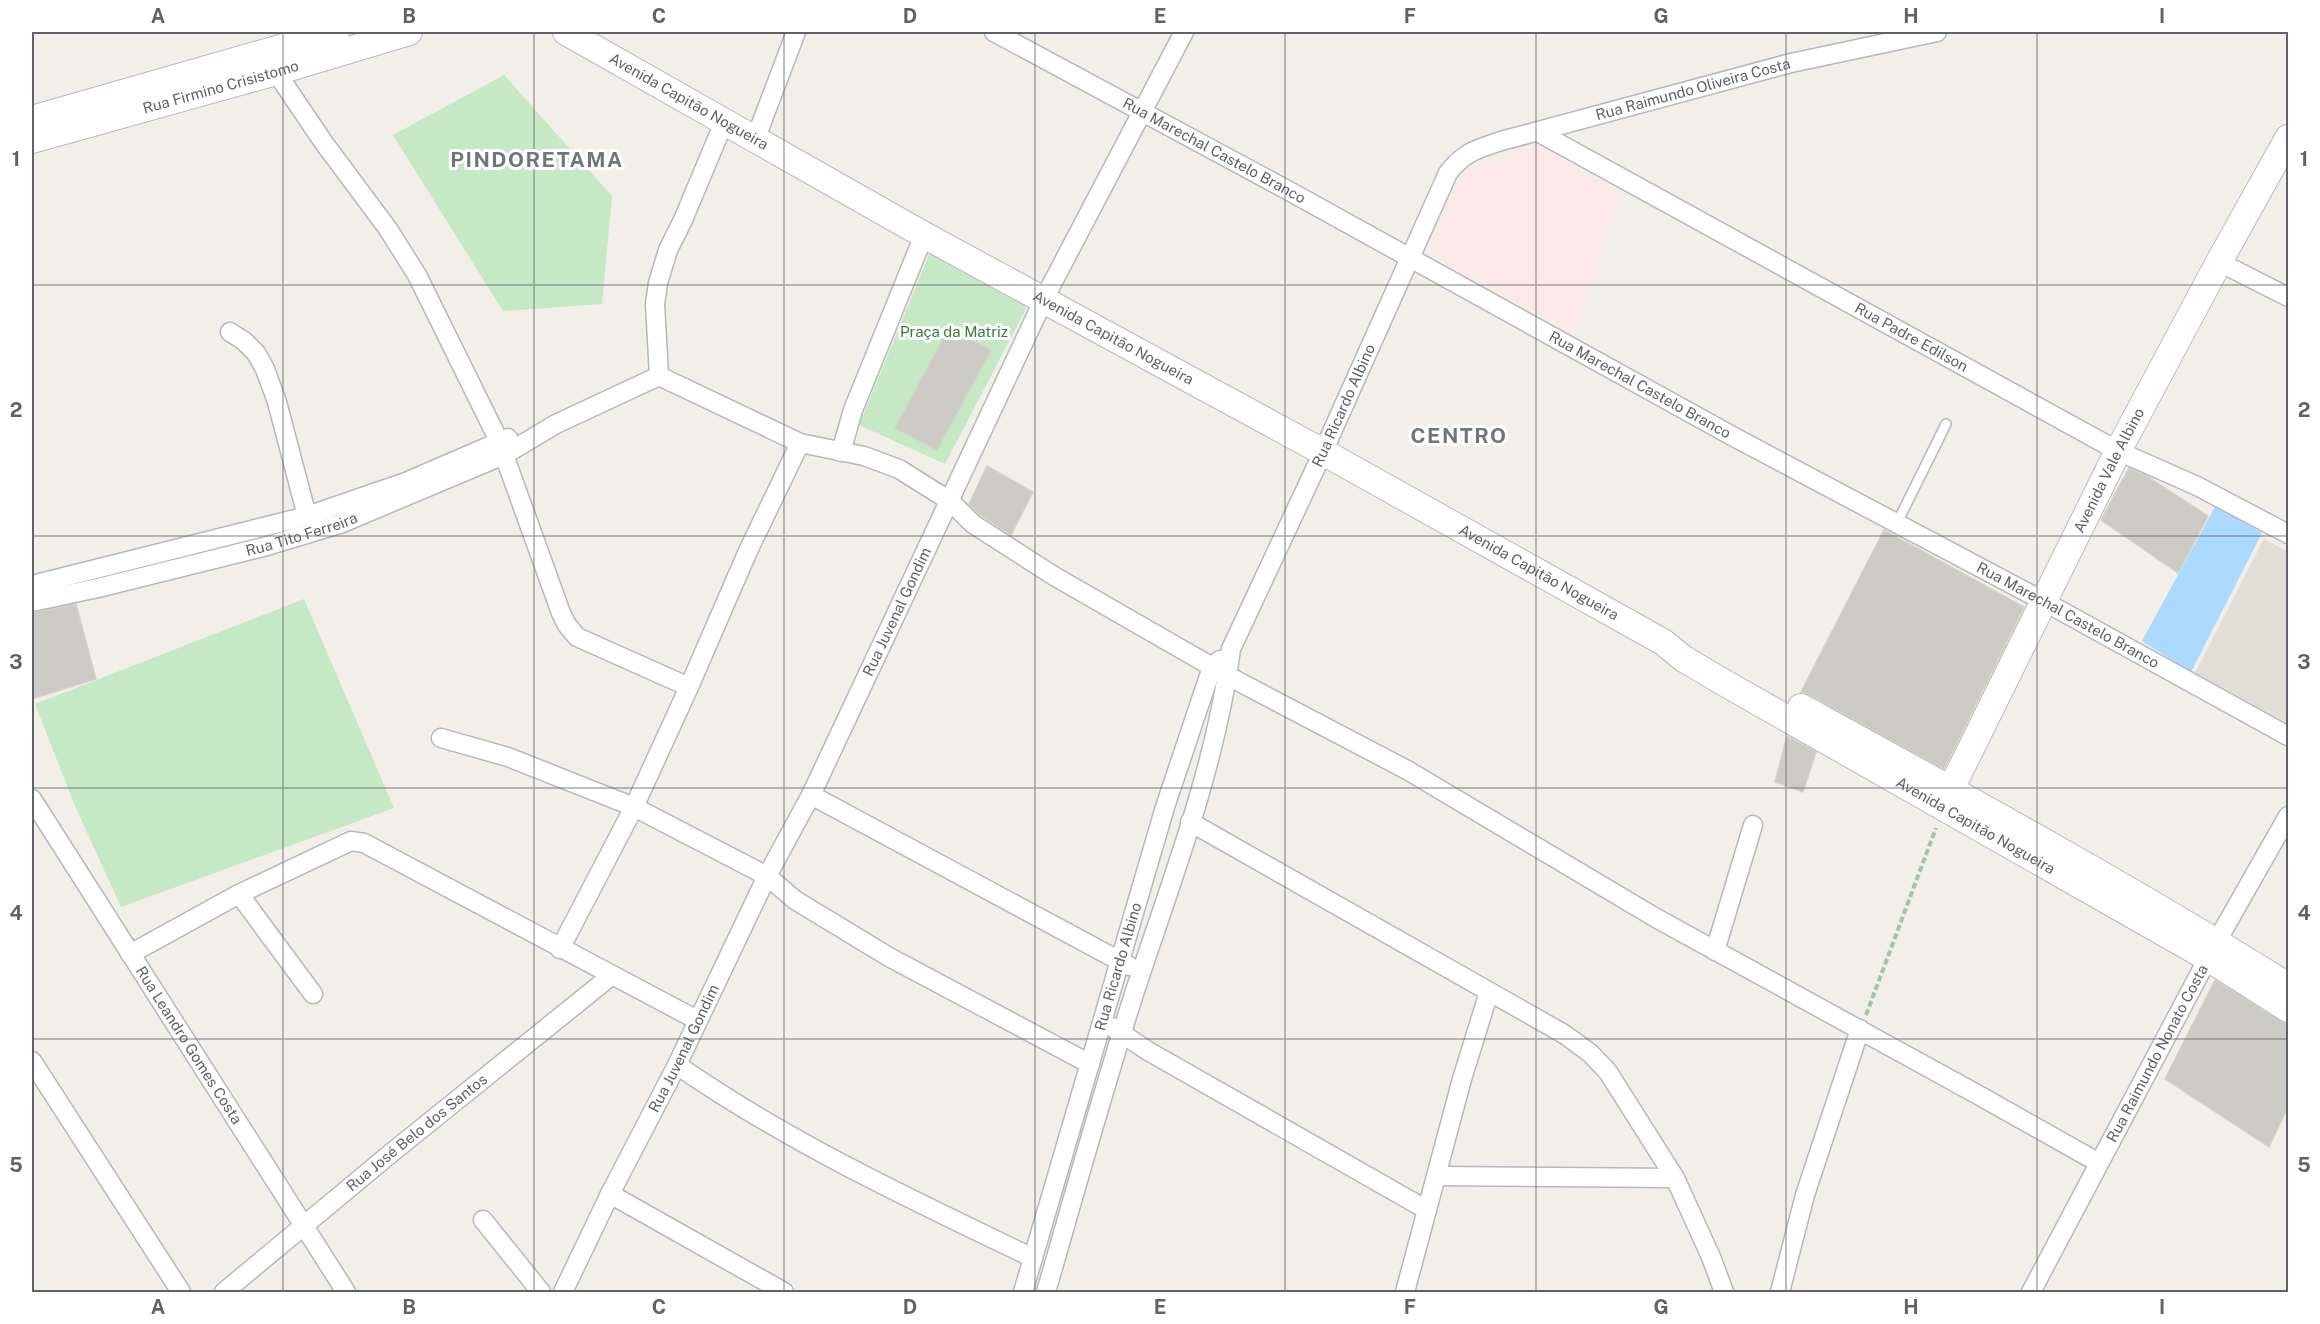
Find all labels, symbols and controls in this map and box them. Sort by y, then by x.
text: A [151,4,165,28]
text: B [402,4,416,28]
text: C [652,4,666,28]
text: D [903,4,917,28]
text: E [1154,4,1166,28]
text: F [1404,4,1416,28]
text: G [1653,4,1669,28]
text: H [1903,4,1919,28]
text: I [2159,4,2165,28]
street label: Avenida Capitão Nogueira [606,49,771,153]
street label: Rua Raimundo Oliveira Costa [1594,55,1792,123]
street label: Rua Firmino Crisistomo [141,57,301,117]
street label: Rua Marechal Castelo Branco [1120,94,1309,206]
text: 1 [12,147,20,171]
district label: PINDORETAMA [450,147,624,172]
text: 1 [2300,147,2308,171]
street label: Avenida Capitão Nogueira [1030,287,1197,388]
street label: Rua Padre Edilson [1852,299,1971,375]
park label: Praça da Matriz [900,323,1008,340]
street label: Rua Marechal Castelo Branco [1546,327,1734,442]
street label: Rua Ricardo Albino [1308,341,1378,469]
text: 2 [10,398,22,422]
text: 2 [2298,398,2310,422]
street label: Avenida Vale Albino [2070,405,2147,535]
district label: CENTRO [1410,423,1508,448]
street label: Rua Tito Ferreira [244,509,360,559]
street label: Avenida Capitão Nogueira [1456,521,1622,624]
street label: Rua Juvenal Gondim [859,544,934,679]
street label: Rua Marechal Castelo Branco [1974,558,2162,671]
text: 3 [9,650,23,674]
text: 3 [2297,650,2311,674]
street label: Avenida Capitão Nogueira [1893,773,2058,877]
street label: Rua Ricardo Albino [1091,900,1145,1033]
text: 4 [9,901,23,925]
text: 4 [2297,901,2311,925]
street label: Rua Raimundo Nonato Costa [2103,961,2211,1145]
street label: Rua Leandro Gomes Costa [133,963,246,1127]
street label: Rua Juvenal Gondim [645,982,722,1115]
street label: Rua José Belo dos Santos [343,1070,490,1195]
text: 5 [9,1153,23,1177]
text: 5 [2297,1153,2311,1177]
text: A [151,1295,165,1319]
text: B [402,1295,416,1319]
text: C [652,1295,666,1319]
text: D [903,1295,917,1319]
text: E [1154,1295,1166,1319]
text: F [1404,1295,1416,1319]
text: G [1653,1295,1669,1319]
text: H [1903,1295,1919,1319]
text: I [2159,1295,2165,1319]

